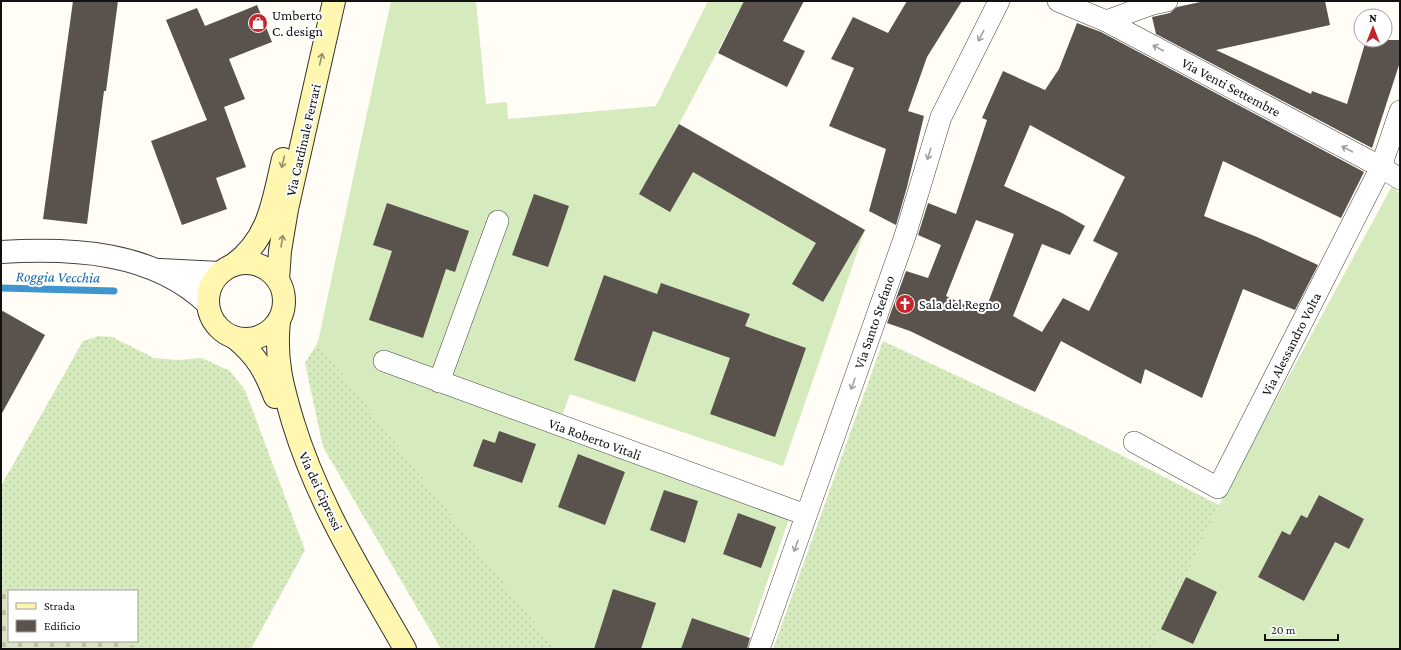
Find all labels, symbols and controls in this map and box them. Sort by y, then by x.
place label: Umberto C. design [272,7,324,39]
north arrow [1353,8,1393,48]
shop icon: Umberto C. design [247,12,269,34]
text: N [1369,12,1377,24]
one-way arrow [977,29,985,41]
one-way arrow [1152,44,1164,52]
one-way arrow [318,53,326,66]
street label: Via Venti Settembre [1179,54,1283,120]
street label: Via Cardinale Ferrari [282,82,324,198]
one-way arrow [1341,144,1353,152]
one-way arrow [925,148,932,161]
one-way arrow [278,155,286,168]
one-way arrow [278,235,286,248]
water label: Roggia Vecchia [16,268,100,287]
street label: Via Santo Stefano [851,273,897,371]
street label: Via Alessandro Volta [1258,289,1324,398]
church icon: Sala del Regno [894,293,916,315]
place label: Sala del Regno [919,296,1000,312]
one-way arrow [848,377,856,389]
street label: Via Roberto Vitali [547,415,644,463]
street label: Via dei Cipressi [296,449,346,533]
one-way arrow [791,540,799,552]
legend [8,590,138,642]
text: Strada [44,599,75,613]
scale bar [1265,616,1338,642]
text: Edificio [44,619,81,633]
text: 20 m [1271,623,1296,637]

